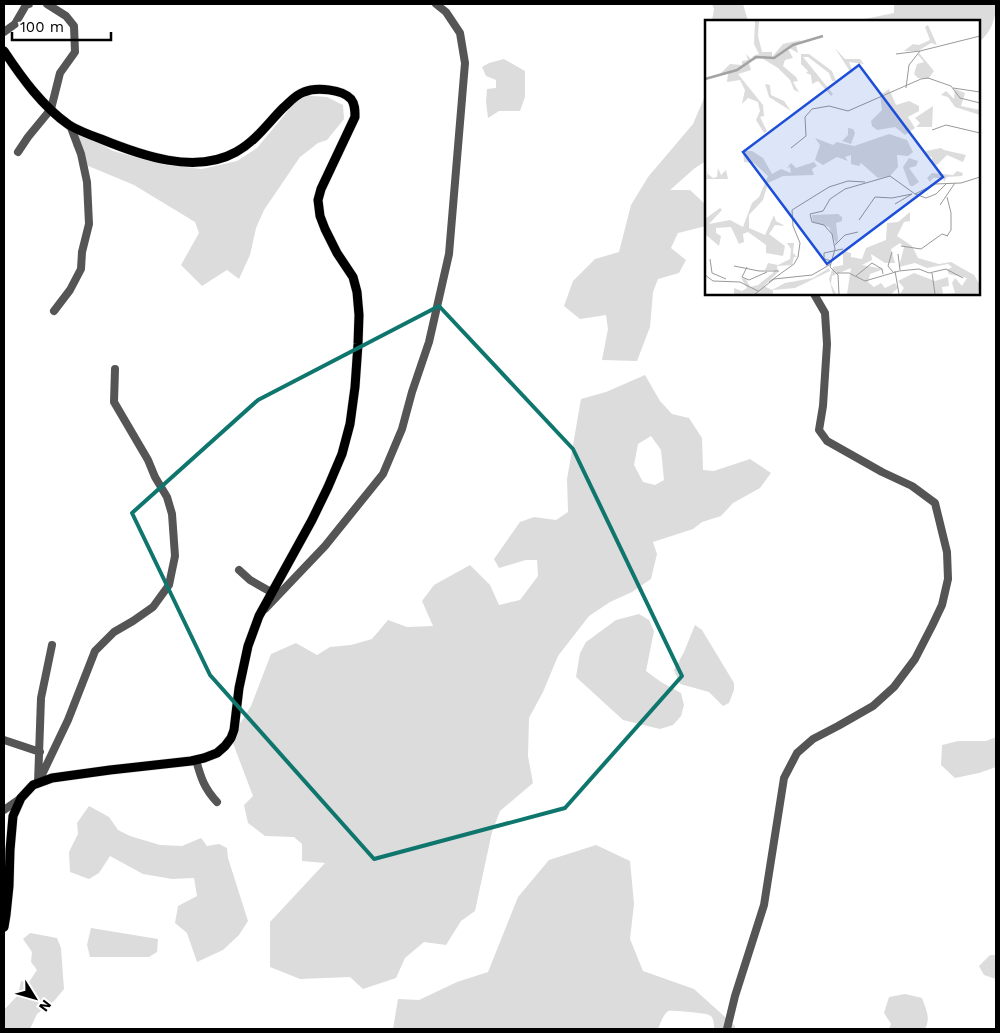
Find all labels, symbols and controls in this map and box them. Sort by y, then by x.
scale bar [12,10,111,42]
text: 100 m [20,18,64,36]
inset map [705,20,980,295]
north arrow [10,973,60,1023]
text: N [36,997,55,1015]

